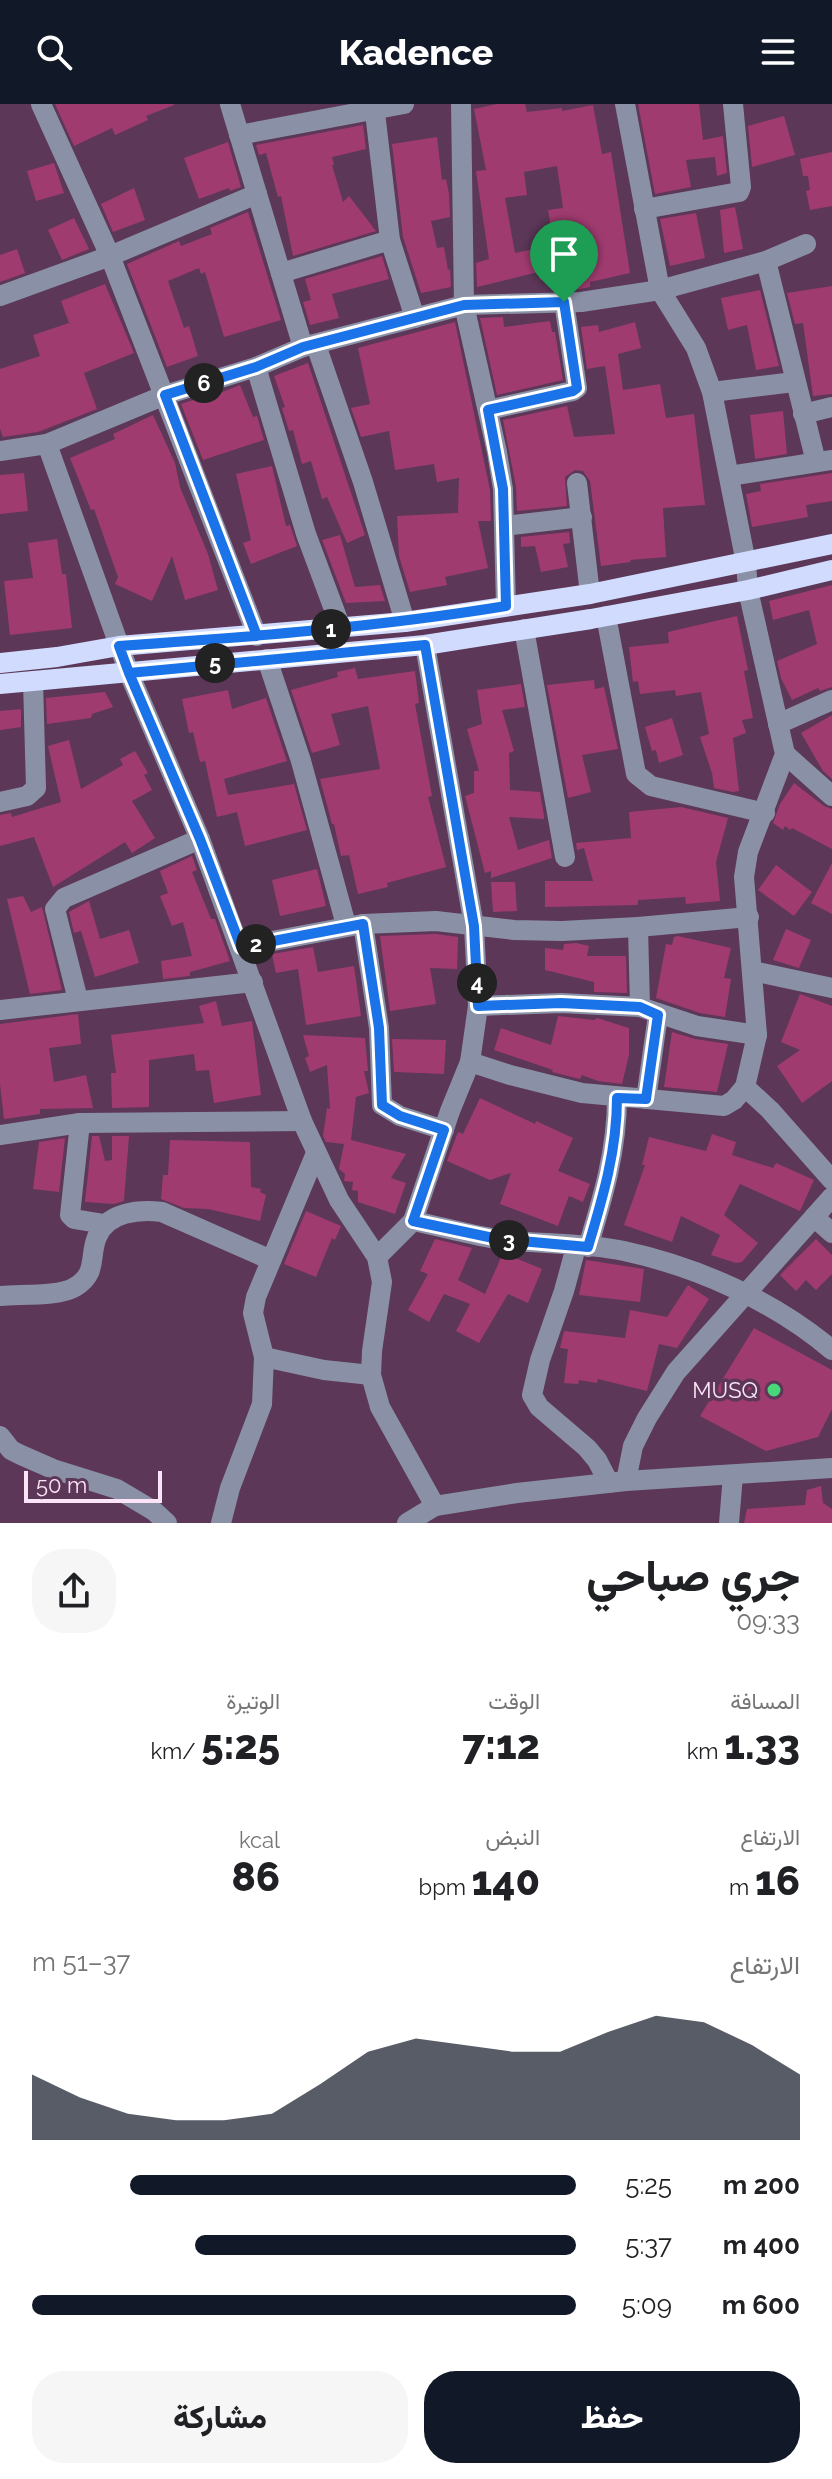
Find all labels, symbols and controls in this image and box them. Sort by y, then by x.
icon: search [32,30,76,74]
icon: menu [756,30,800,74]
text: Kadence [339,31,493,73]
pin [530,220,598,302]
icon: arrive [542,232,586,276]
pin: 6 [184,363,224,403]
text: 6 [197,370,211,396]
pin: 1 [311,609,351,649]
text: 1 [326,616,336,642]
pin: 5 [195,643,235,683]
text: 5 [209,650,221,676]
pin: 2 [236,924,276,964]
text: 2 [250,931,262,957]
pin: 4 [457,963,497,1003]
text: 4 [471,970,483,996]
pin: 3 [489,1220,529,1260]
text: 3 [503,1227,515,1253]
place label: MUSQ [692,1377,758,1403]
marker: MUSQ [765,1381,783,1399]
scale bar [24,1467,162,1503]
text: 50 m [36,1472,87,1498]
button: share [32,1549,116,1633]
text: جري صباحي [586,1550,800,1601]
text: 09:33 [736,1606,800,1636]
text: الوتيرة [226,1688,280,1714]
text: الوقت [488,1688,540,1714]
text: المسافة [730,1688,800,1714]
text: 5:25 [201,1721,280,1768]
text: 7:12 [462,1721,540,1768]
text: 1.33 [724,1721,800,1768]
text: /km [150,1738,201,1764]
text: km [687,1738,724,1764]
text: النبض [486,1824,540,1850]
text: الارتفاع [740,1824,800,1850]
text: kcal [239,1827,280,1853]
text: 86 [231,1853,280,1900]
text: 140 [472,1857,540,1904]
text: 16 [755,1857,800,1904]
text: bpm [419,1874,472,1900]
text: m [729,1874,755,1900]
text: 37–51 m [32,1947,130,1977]
text: الارتفاع [729,1950,800,1980]
text: 5:25 [625,2170,672,2200]
text: 200 m [723,2170,800,2200]
text: 5:37 [625,2230,672,2260]
text: 400 m [723,2230,800,2260]
text: 5:09 [622,2290,672,2320]
text: 600 m [722,2290,800,2320]
button: مشاركة [32,2371,408,2463]
button: حفظ [424,2371,800,2463]

